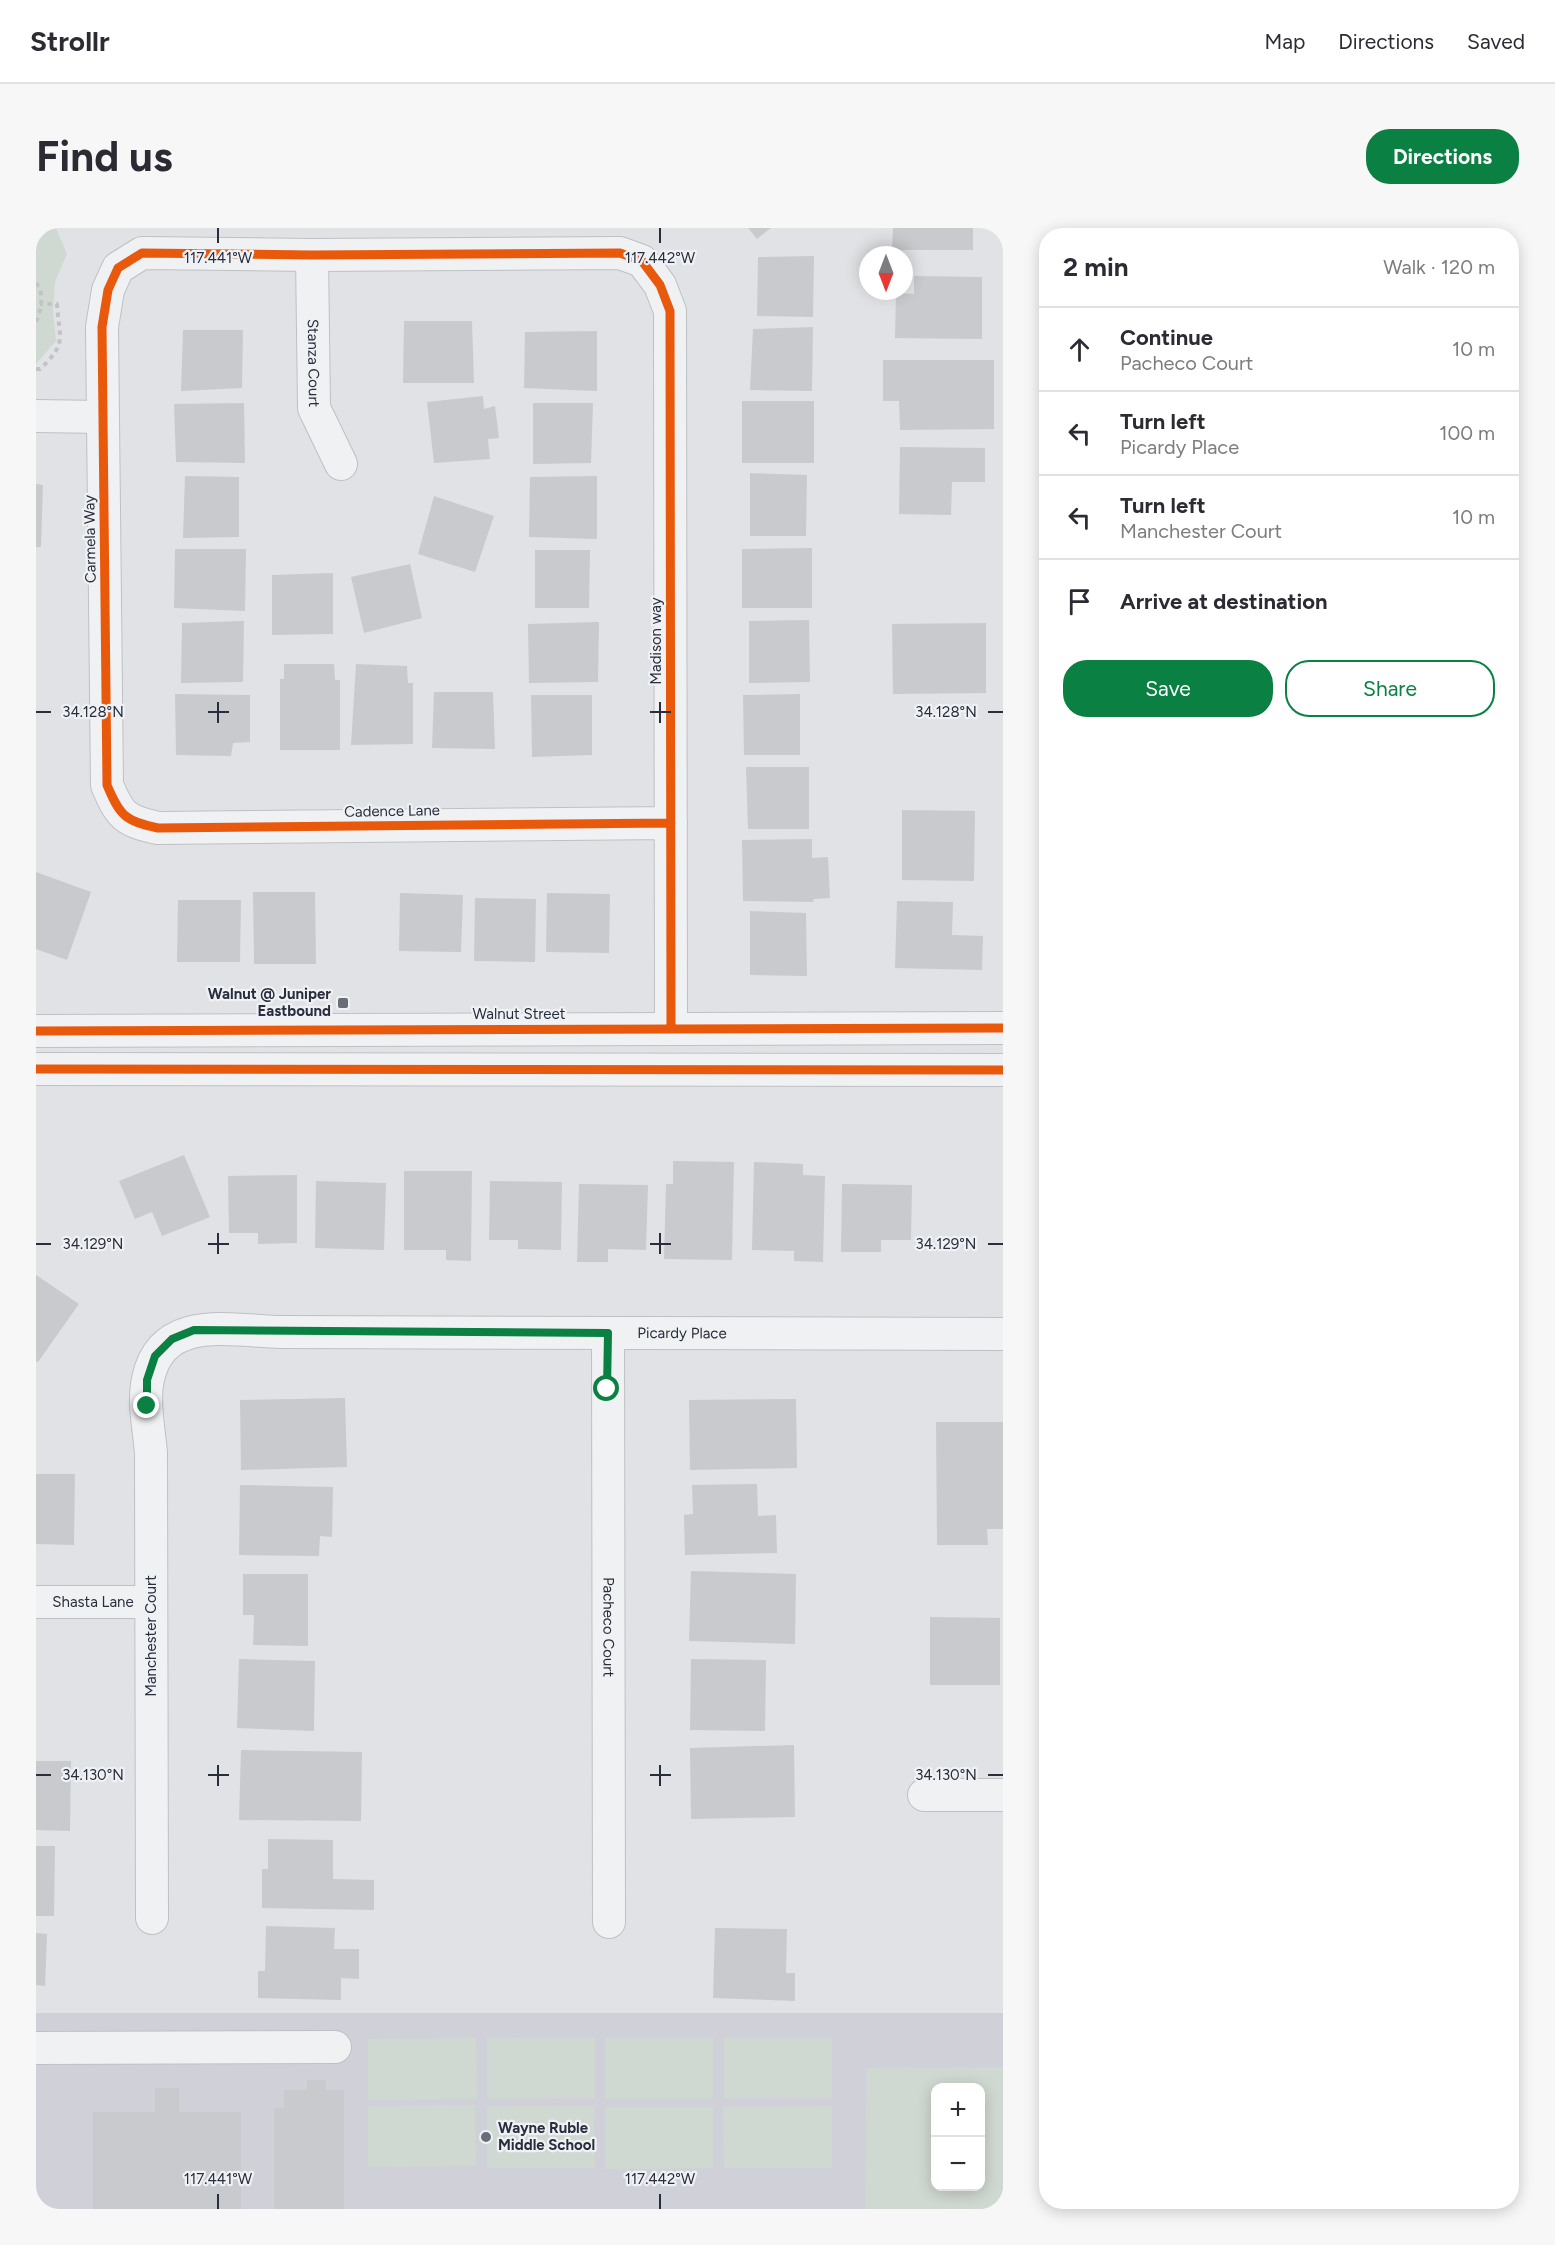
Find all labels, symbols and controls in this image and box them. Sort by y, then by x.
text: Strollr [30,24,110,58]
text: Map [1264,29,1305,54]
text: Directions [1338,29,1434,54]
text: Saved [1467,29,1525,54]
button: Directions [1366,129,1519,184]
text: Find us [36,131,173,182]
north arrow [859,246,913,300]
text: 117.441°W [184,249,253,267]
text: 117.442°W [625,249,696,267]
text: 2 min [1063,251,1129,283]
text: Walk · 120 m [1383,255,1495,279]
street label: Stanza Court [304,319,323,408]
text: Continue [1120,324,1213,351]
icon: ahead [1063,333,1096,366]
text: 10 m [1452,337,1495,361]
text: Pacheco Court [1120,351,1253,375]
text: Turn left [1120,408,1206,435]
icon: left [1063,417,1096,450]
text: 100 m [1439,421,1495,445]
text: Picardy Place [1120,435,1239,459]
text: Turn left [1120,492,1206,519]
street label: Carmela Way [80,495,100,583]
icon: left [1063,501,1096,534]
text: 10 m [1452,505,1495,529]
text: Manchester Court [1120,519,1282,543]
icon: arrive [1063,585,1096,618]
text: Arrive at destination [1120,588,1328,615]
street label: Madison way [647,597,665,685]
button: Save [1063,660,1273,717]
button: Share [1285,660,1495,717]
text: 34.128°N [62,703,124,721]
text: 34.128°N [915,703,977,721]
street label: Cadence Lane [344,801,440,821]
place label: Walnut @ Juniper Eastbound [208,985,331,1020]
marker: Walnut @ Juniper Eastbound [336,996,350,1010]
street label: Walnut Street [473,1005,566,1023]
text: 34.129°N [63,1235,123,1253]
text: 34.129°N [916,1235,976,1253]
street label: Picardy Place [637,1324,727,1342]
route start [593,1375,619,1401]
route end [133,1392,159,1418]
street label: Manchester Court [142,1575,160,1697]
street label: Pacheco Court [599,1577,618,1677]
street label: Shasta Lane [52,1593,134,1611]
text: 34.130°N [62,1766,124,1784]
text: 34.130°N [915,1766,977,1784]
map controls [931,2083,985,2191]
button: + [931,2083,985,2137]
place label: Wayne Ruble Middle School [498,2119,595,2154]
marker: Wayne Ruble Middle School [479,2130,493,2144]
button: − [931,2137,985,2191]
text: 117.441°W [184,2170,253,2188]
text: 117.442°W [625,2170,696,2188]

